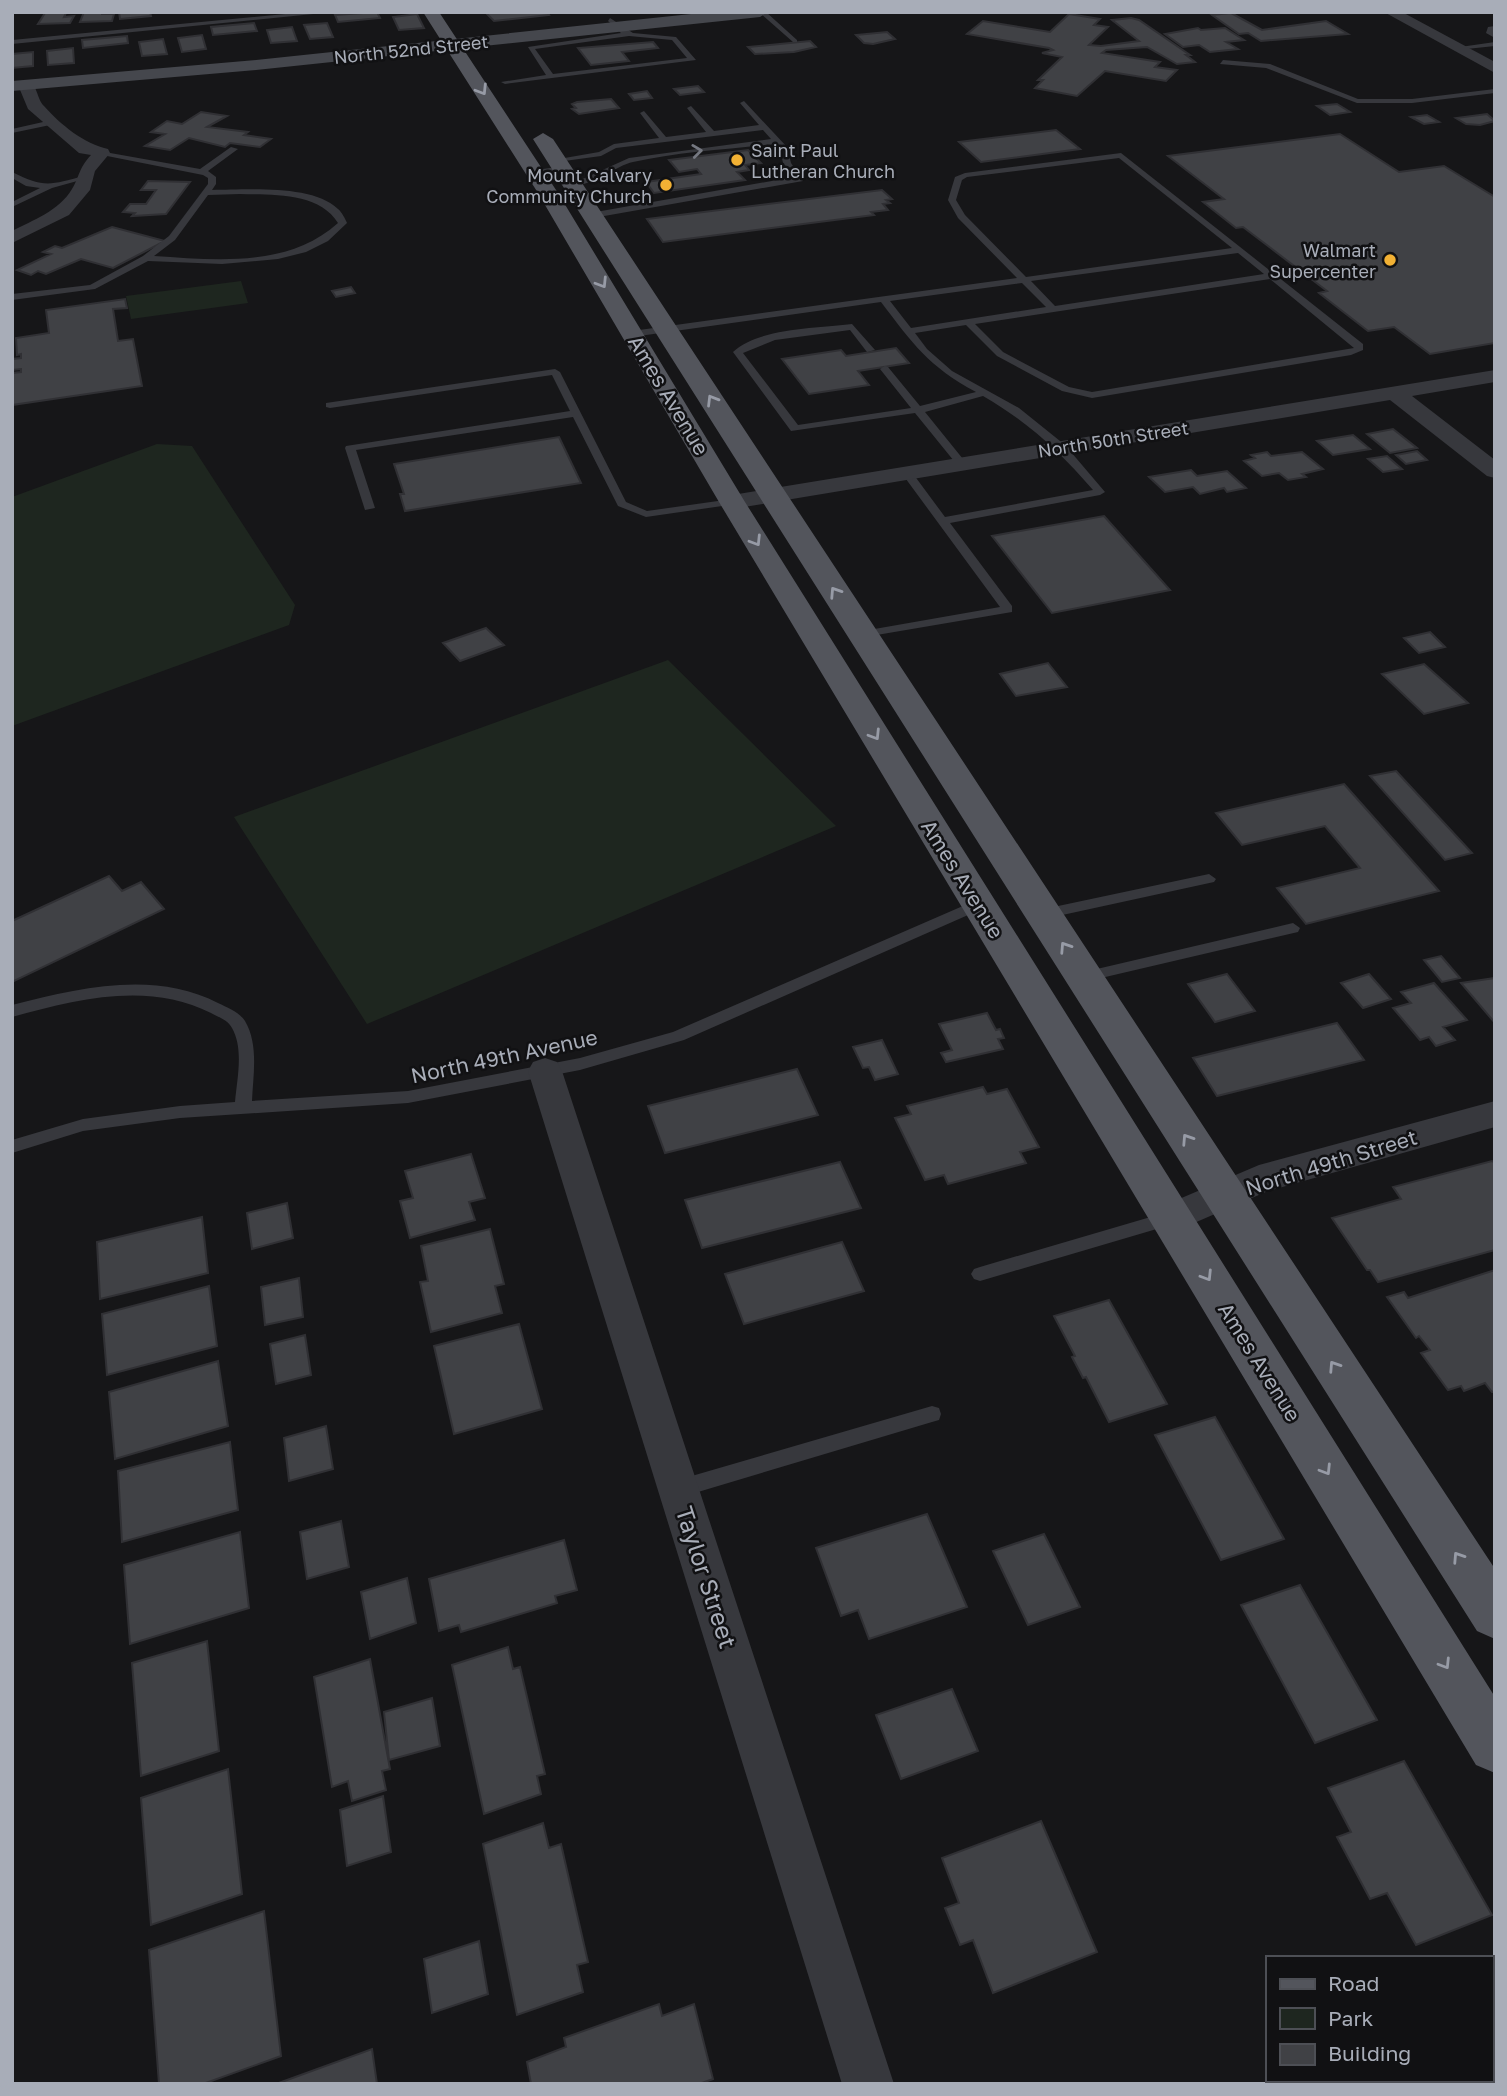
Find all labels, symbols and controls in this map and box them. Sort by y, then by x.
street label: North 52nd Street [333,30,489,68]
one-way arrow [474,82,487,95]
place label: Saint Paul Lutheran Church [751,139,895,182]
one-way arrow [691,144,703,159]
marker: Saint Paul Lutheran Church [729,152,745,168]
place label: Mount Calvary Community Church [486,164,652,207]
marker: Mount Calvary Community Church [658,177,674,193]
place label: Walmart Supercenter [1269,239,1376,282]
marker: Walmart Supercenter [1382,252,1398,268]
one-way arrow [594,276,607,289]
street label: Ames Avenue [623,330,715,460]
one-way arrow [707,395,720,408]
street label: North 50th Street [1036,416,1190,462]
one-way arrow [748,534,761,547]
one-way arrow [830,586,843,599]
one-way arrow [867,728,880,741]
street label: Ames Avenue [916,815,1010,943]
one-way arrow [1060,942,1073,955]
street label: North 49th Avenue [408,1024,600,1088]
street label: North 49th Street [1242,1124,1420,1200]
one-way arrow [1183,1133,1196,1146]
one-way arrow [1198,1269,1211,1282]
street label: Ames Avenue [1213,1298,1307,1426]
one-way arrow [1330,1361,1342,1374]
one-way arrow [1317,1463,1330,1476]
street label: Taylor Street [670,1502,744,1652]
one-way arrow [1453,1551,1466,1564]
one-way arrow [1436,1657,1449,1670]
legend [1266,1956,1493,2082]
text: Road [1328,1970,1379,1996]
text: Park [1328,2005,1374,2031]
text: Building [1328,2040,1411,2066]

